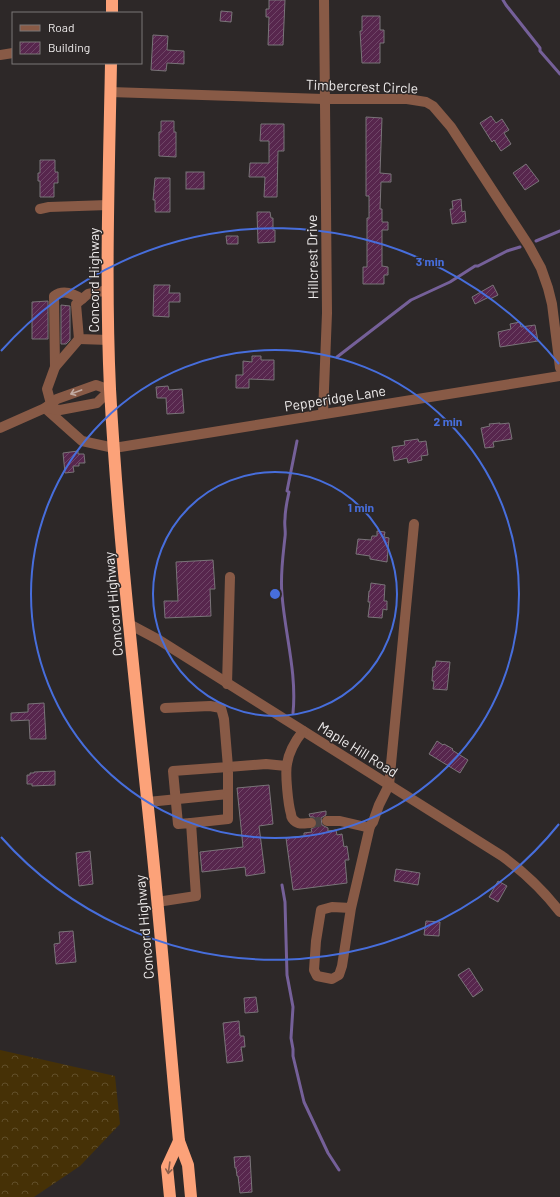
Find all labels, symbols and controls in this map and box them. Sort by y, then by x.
legend [12,12,142,64]
text: Road [48,20,75,34]
text: Building [48,40,90,54]
street label: Timbercrest Circle [306,76,418,96]
street label: Hillcrest Drive [303,215,321,299]
street label: Concord Highway [85,227,102,333]
text: 3 min [416,254,444,268]
street label: Pepperidge Lane [283,382,387,414]
one-way arrow [71,388,83,396]
text: 2 min [434,414,462,428]
text: 1 min [348,500,374,514]
street label: Concord Highway [100,550,126,657]
centre of rings [268,587,282,601]
street label: Maple Hill Road [315,718,401,780]
street label: Concord Highway [131,873,157,980]
one-way arrow [165,1161,173,1174]

